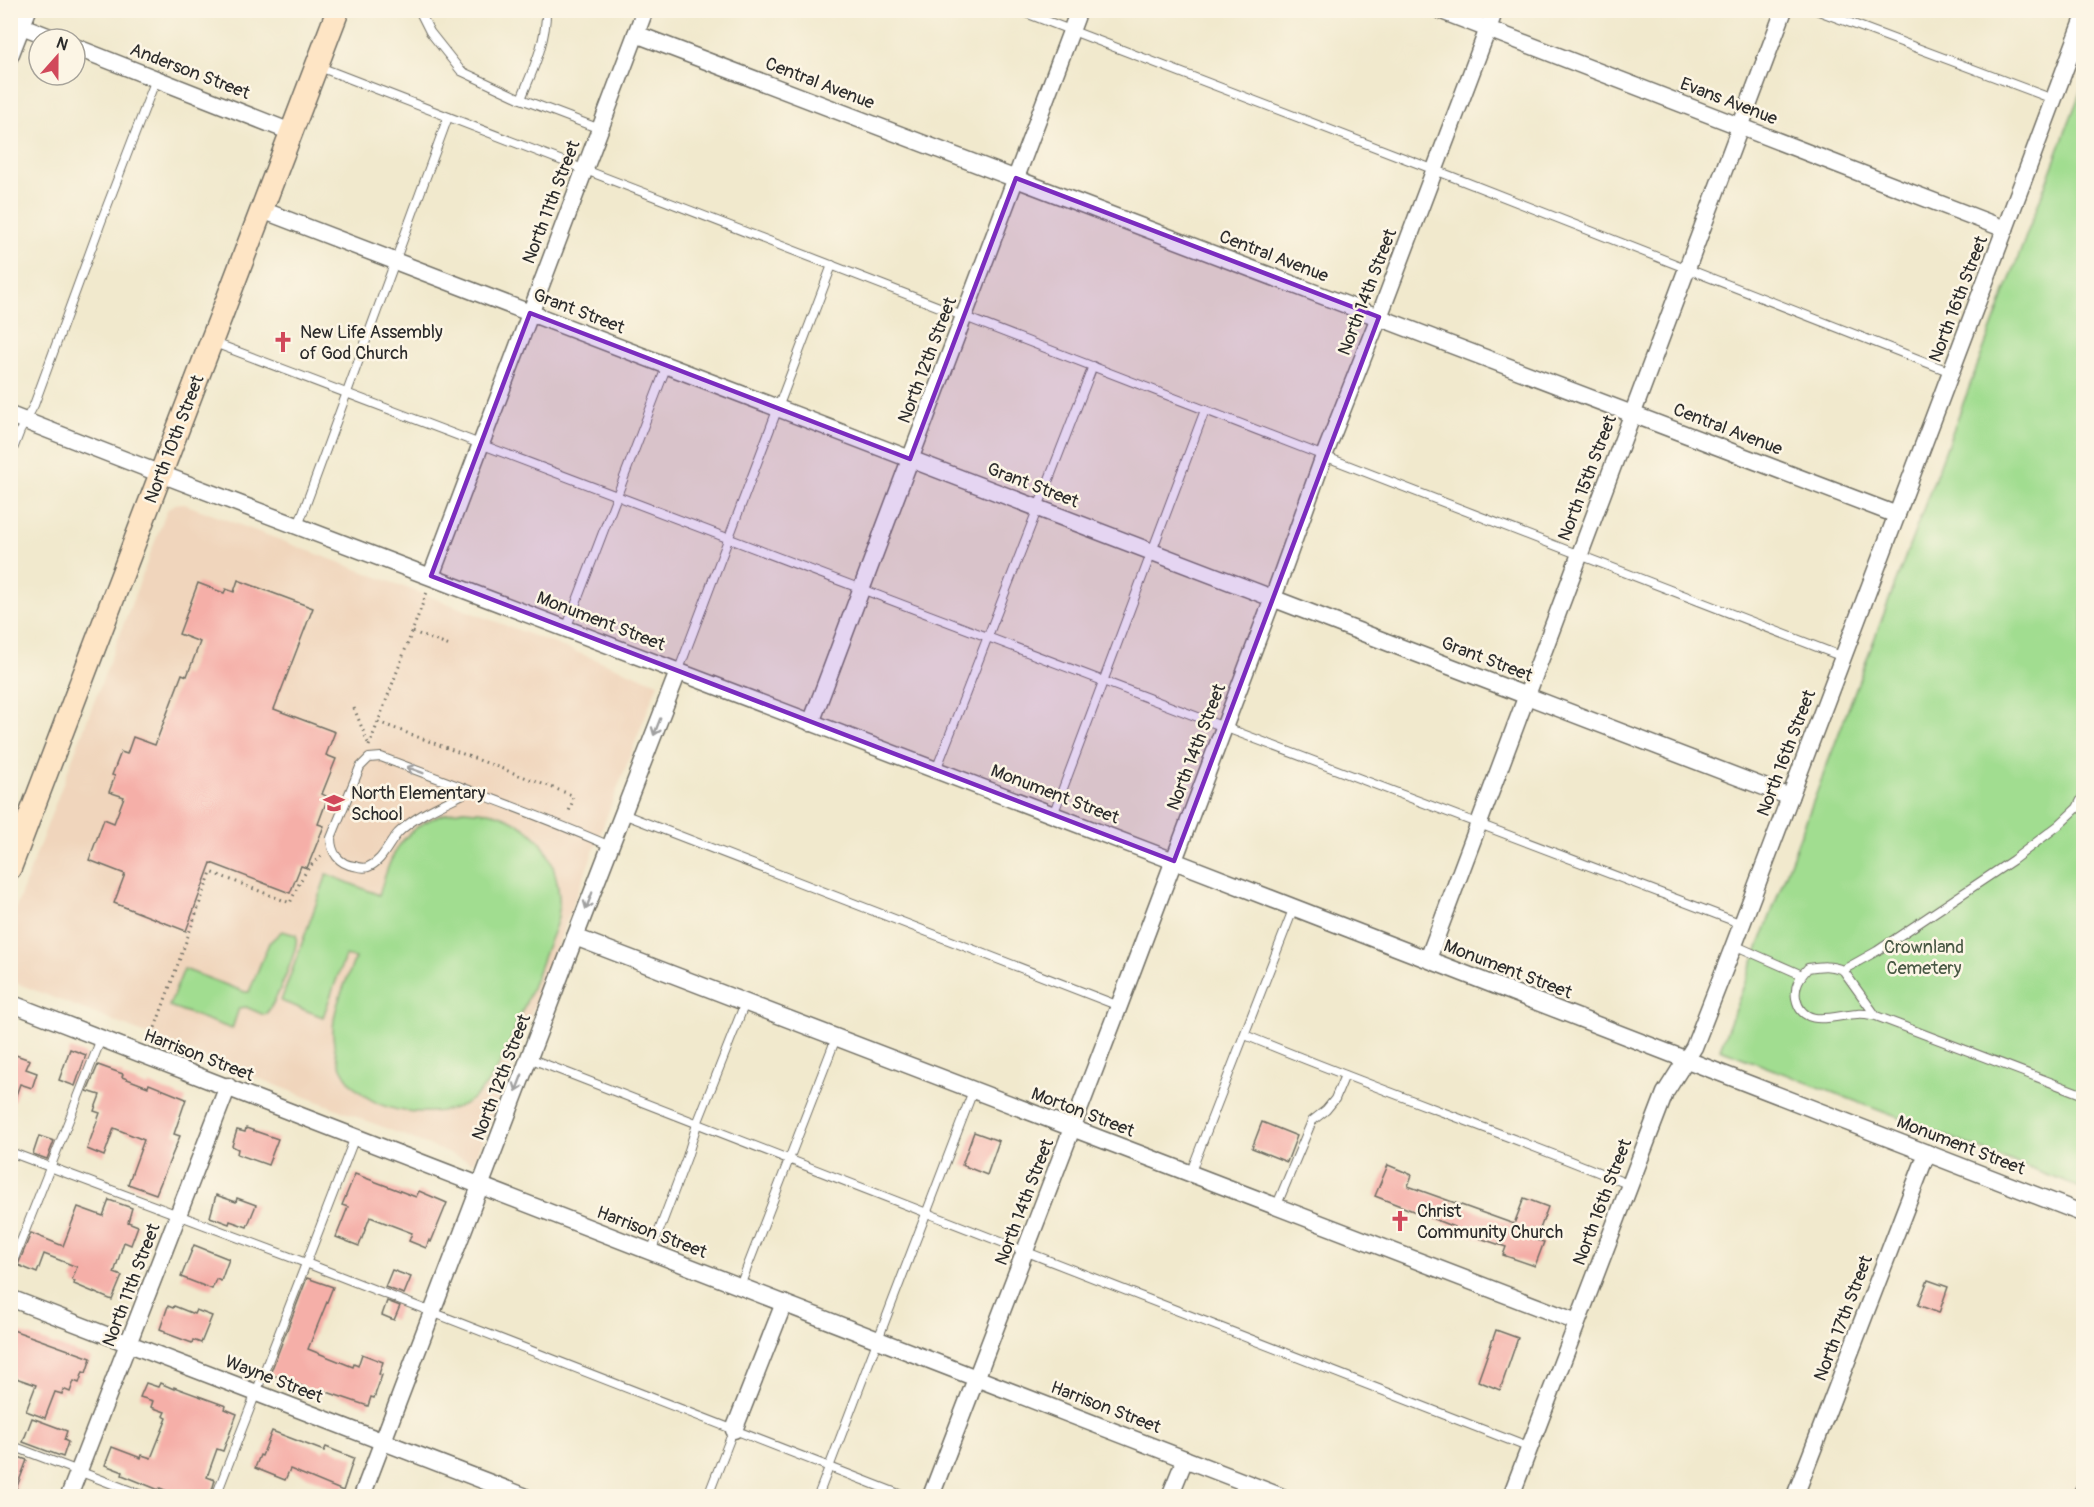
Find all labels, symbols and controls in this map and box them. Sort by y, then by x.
north arrow [27,27,87,87]
text: N [53,33,71,55]
street label: Anderson Street [127,38,254,105]
street label: Central Avenue [762,52,878,115]
street label: Evans Avenue [1677,72,1781,131]
street label: North 11th Street [517,137,586,267]
street label: Central Avenue [1216,225,1332,288]
street label: North 14th Street [1333,225,1402,359]
street label: North 16th Street [1924,232,1993,366]
street label: Grant Street [530,283,629,340]
street label: North 12th Street [893,293,962,427]
place label: New Life Assembly of God Church [300,321,443,365]
church icon: New Life Assembly of God Church [271,330,295,354]
street label: North 10th Street [139,371,210,507]
street label: Central Avenue [1670,398,1786,461]
street label: North 15th Street [1553,411,1622,544]
street label: Grant Street [984,457,1083,514]
street label: Monument Street [533,586,669,657]
street label: Grant Street [1438,631,1537,688]
street label: North 14th Street [1162,680,1231,814]
street label: North 16th Street [1752,686,1821,820]
one-way arrow [651,717,662,735]
street label: Monument Street [987,759,1123,830]
one-way arrow [406,764,425,775]
place label: North Elementary School [351,782,486,826]
school or university icon: North Elementary School [322,791,346,815]
one-way arrow [583,891,594,909]
street label: Monument Street [1440,934,1576,1005]
park label: Crownland Cemetery [1884,936,1964,980]
street label: North 12th Street [467,1010,536,1144]
street label: Harrison Street [140,1024,258,1087]
one-way arrow [513,1073,524,1091]
street label: Morton Street [1028,1082,1138,1143]
street label: Monument Street [1893,1110,2029,1181]
street label: North 14th Street [990,1135,1059,1269]
street label: North 16th Street [1568,1135,1637,1269]
place label: Christ Community Church [1417,1200,1563,1244]
street label: Harrison Street [593,1201,711,1264]
church icon: Christ Community Church [1388,1209,1412,1233]
street label: North 11th Street [97,1220,166,1350]
street label: North 17th Street [1809,1251,1878,1384]
street label: Wayne Street [222,1350,327,1409]
street label: Harrison Street [1047,1376,1165,1439]

